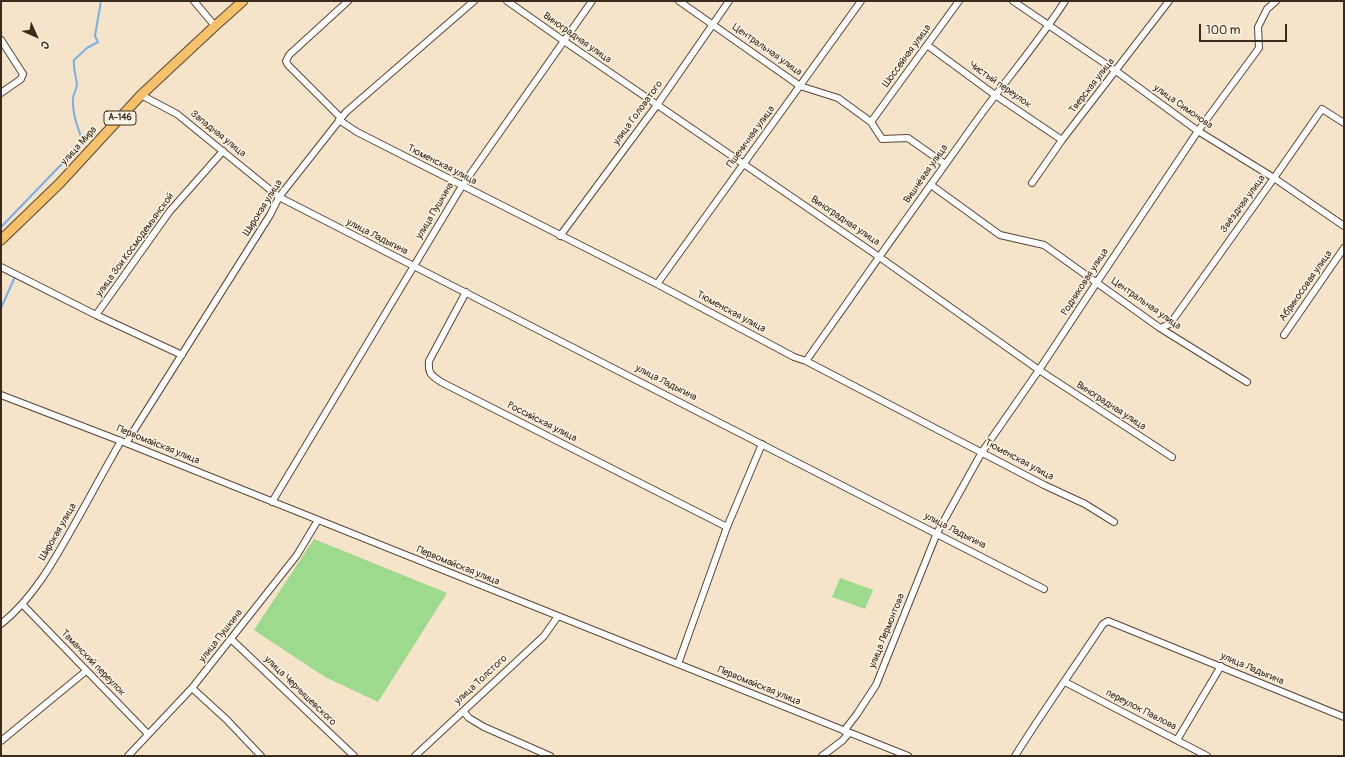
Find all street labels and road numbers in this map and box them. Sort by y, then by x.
street label: Виноградная улица [541,10,613,66]
street label: Центральная улица [730,21,804,79]
street label: Шоссейная улица [880,22,934,90]
street label: Тверская улица [1067,56,1117,116]
street label: Чистый переулок [966,59,1034,111]
street label: улица Головатого [611,78,665,148]
street label: улица Симонова [1151,82,1215,132]
street label: Пшеничная улица [724,104,778,170]
street label: Западная улица [188,108,248,160]
road number: А-146 [104,111,136,125]
street label: улица Мира [58,124,100,168]
street label: Тюменская улица [405,142,479,188]
street label: Вишнёвая улица [901,142,951,206]
street label: Звёздная улица [1218,173,1268,235]
street label: Широкая улица [241,178,285,238]
street label: улица Пушкина [413,181,457,241]
street label: улица Зои Космодемьянской [93,191,177,299]
street label: Виноградная улица [808,193,882,249]
street label: улица Ладыгина [344,216,410,258]
street label: Родниковая улица [1059,246,1111,318]
street label: Абрикосовая улица [1277,248,1335,324]
street label: Центральная улица [1109,275,1183,333]
street label: Тюменская улица [694,289,768,335]
street label: улица Ладыгина [633,362,699,404]
street label: Виноградная улица [1074,379,1148,433]
street label: Российская улица [505,399,579,445]
street label: Первомайская улица [115,423,201,467]
street label: Тюменская улица [982,437,1056,483]
street label: Широкая улица [37,501,79,563]
street label: улица Ладыгина [922,510,988,552]
street label: Первомайская улица [415,544,501,588]
street label: улица Лермонтова [867,592,907,670]
street label: улица Пушкина [197,607,245,665]
street label: Таманский переулок [58,627,128,699]
street label: улица Ладыгина [1219,650,1285,688]
street label: улица Толстого [452,653,510,707]
street label: улица Чернышевского [261,654,339,728]
street label: Первомайская улица [716,664,802,708]
street label: переулок Павлова [1104,687,1178,733]

